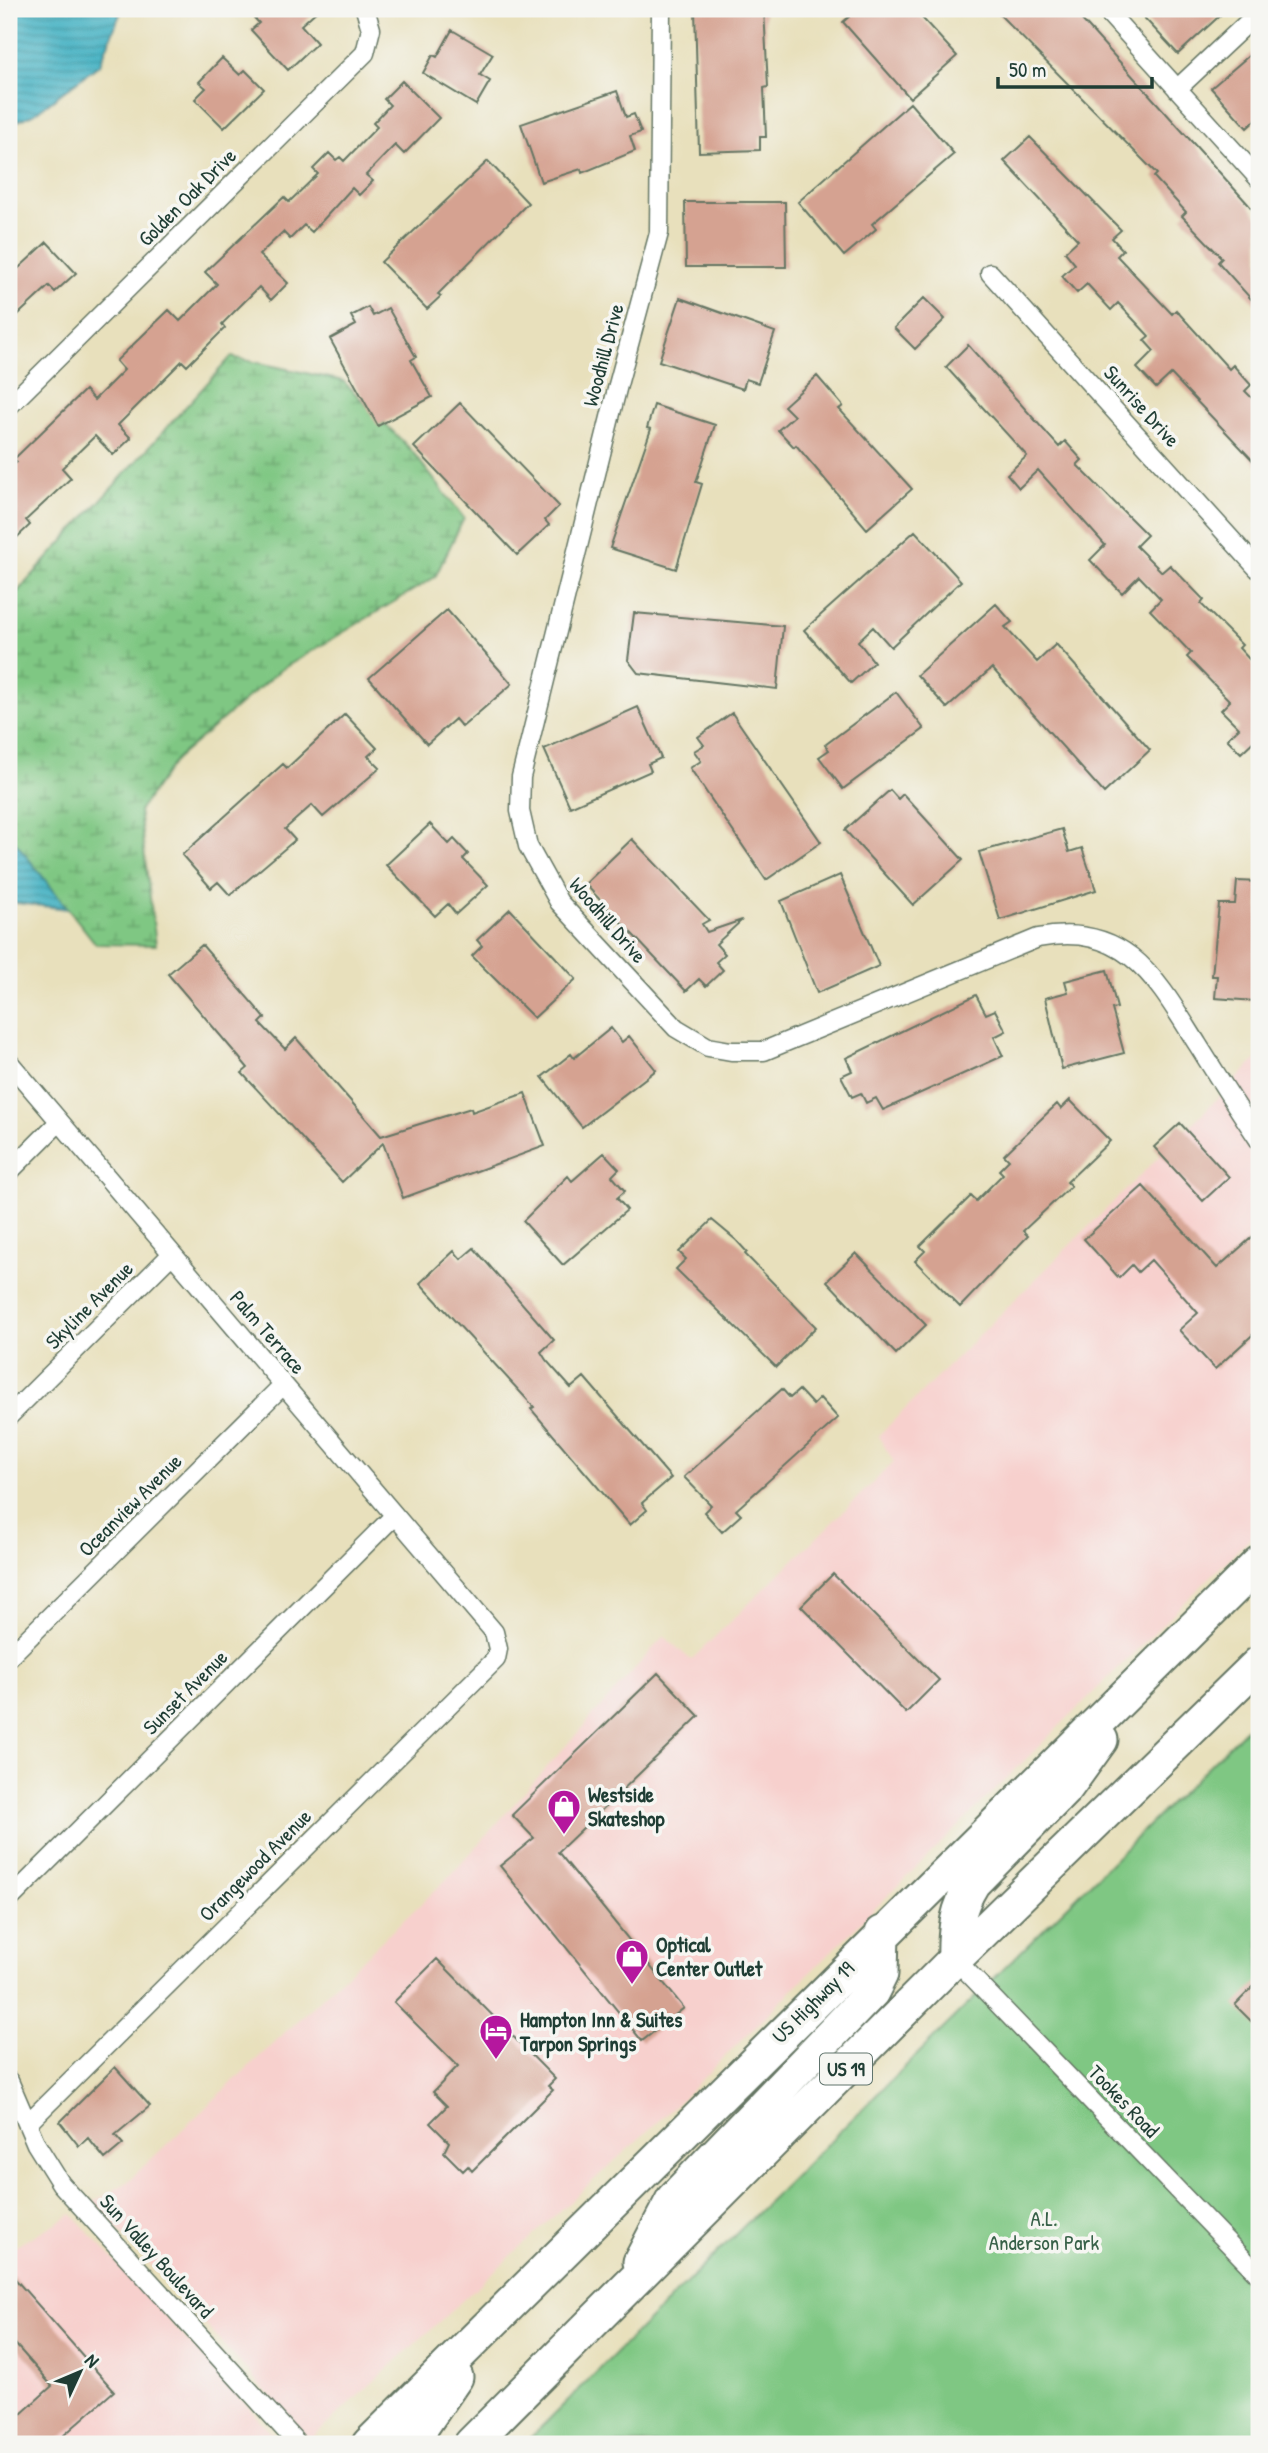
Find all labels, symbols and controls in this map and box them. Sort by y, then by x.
scale bar [998,46,1152,90]
text: 50 m [1009,55,1046,84]
street label: Golden Oak Drive [131,141,243,253]
street label: Woodhill Drive [575,301,631,409]
street label: Sunrise Drive [1097,359,1187,453]
street label: Woodhill Drive [563,871,653,969]
street label: Skyline Avenue [39,1255,139,1355]
street label: Palm Terrace [224,1284,312,1380]
street label: Oceanview Avenue [72,1447,188,1563]
street label: Sunset Avenue [136,1643,234,1741]
place label: Westside Skateshop [588,1780,666,1834]
shop icon: Westside Skateshop [545,1787,583,1836]
street label: Orangewood Avenue [192,1802,318,1928]
place label: Optical Center Outlet [656,1930,763,1983]
shop icon: Optical Center Outlet [613,1937,651,1986]
street label: US Highway 19 [765,1954,861,2050]
place label: Hampton Inn & Suites Tarpon Springs [519,2005,682,2059]
hotel icon: Hampton Inn & Suites Tarpon Springs [477,2012,515,2061]
road number: US 19 [820,2054,872,2084]
street label: Tookes Road [1082,2058,1166,2144]
street label: Sun Valley Boulevard [93,2188,221,2324]
park label: A.L. Anderson Park [989,2204,1099,2257]
north arrow [46,2338,116,2408]
text: N [79,2348,105,2373]

